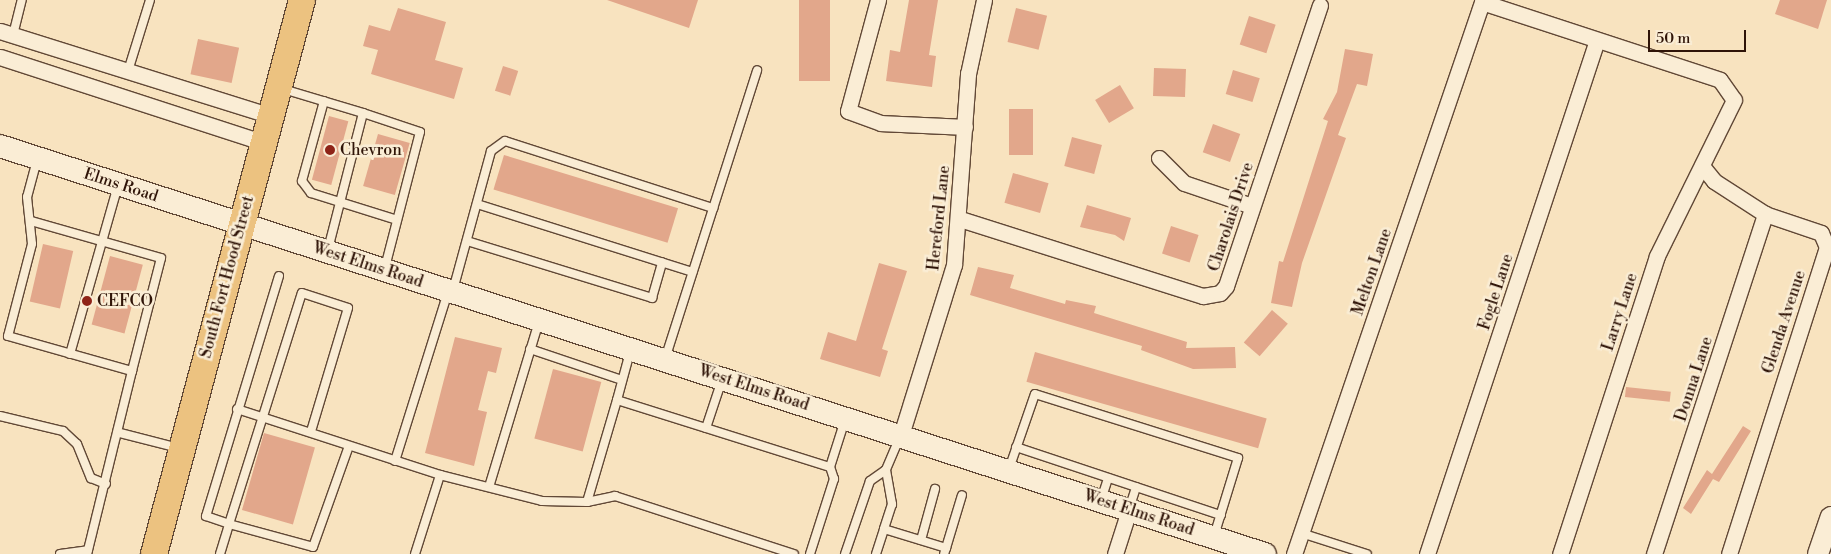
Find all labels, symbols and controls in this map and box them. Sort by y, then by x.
scale bar [1651,20,1748,52]
text: 50 m [1656,29,1690,48]
place label: Chevron [340,140,402,160]
marker: Chevron [324,144,336,156]
street label: Charolais Drive [1204,160,1258,274]
street label: Elms Road [81,164,161,206]
street label: Hereford Lane [924,164,954,272]
street label: South Fort Hood Street [196,194,258,360]
street label: Melton Lane [1348,226,1396,318]
street label: West Elms Road [310,238,426,292]
street label: Fogle Lane [1475,251,1517,333]
street label: Glenda Avenue [1758,268,1810,376]
street label: Larry Lane [1598,271,1642,353]
place label: CEFCO [97,291,153,311]
marker: CEFCO [81,295,93,307]
street label: Donna Lane [1671,334,1717,424]
street label: West Elms Road [696,361,812,415]
street label: West Elms Road [1081,486,1197,540]

